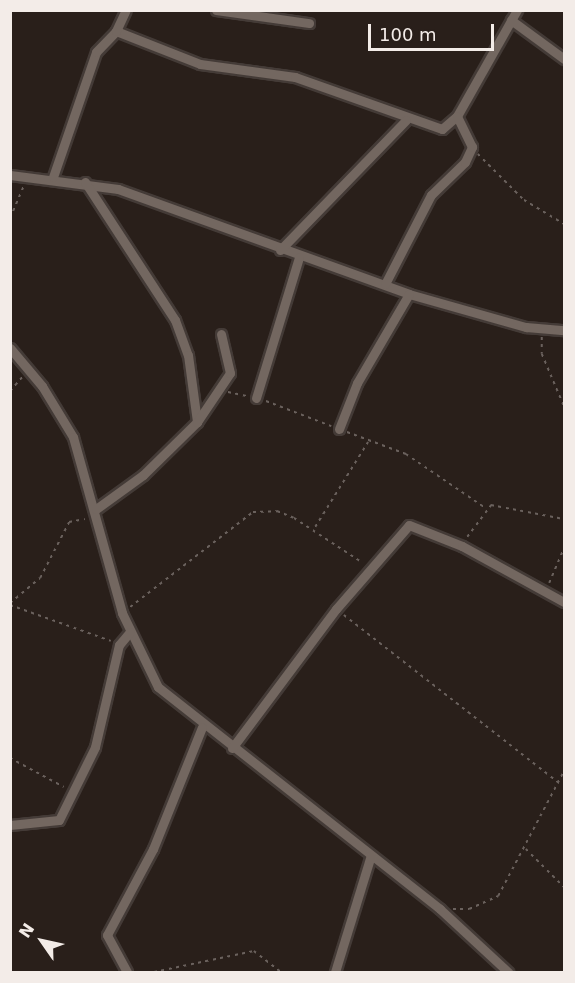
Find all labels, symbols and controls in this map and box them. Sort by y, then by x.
scale bar [371,12,497,50]
text: 100 m [379,24,437,45]
north arrow [12,911,72,971]
text: N [15,920,38,942]

